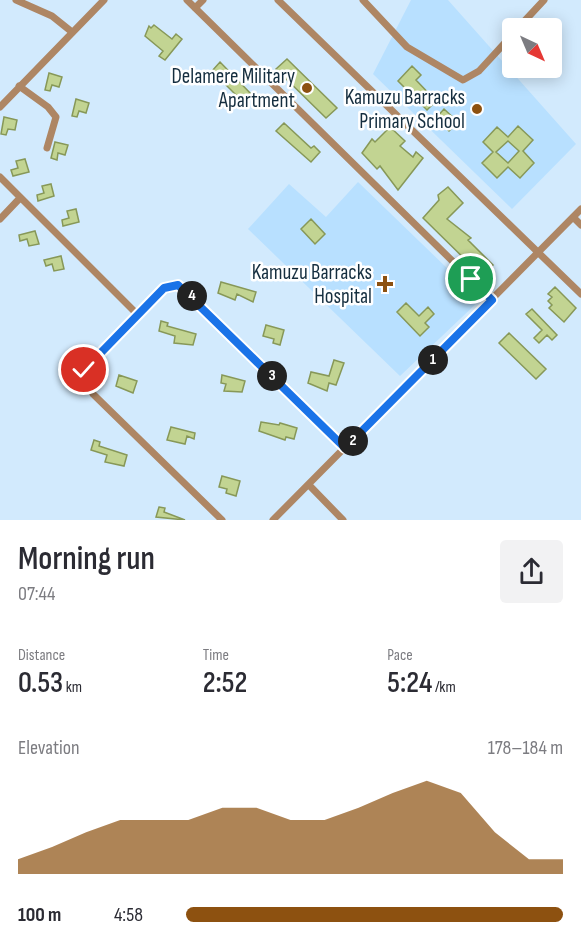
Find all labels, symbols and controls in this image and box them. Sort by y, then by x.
north arrow [502,18,562,78]
map controls [502,18,562,78]
place label: Delamere Military Apartment [172,64,295,113]
marker: Delamere Military Apartment [300,81,314,95]
place label: Kamuzu Barracks Primary School [345,85,465,134]
marker: Kamuzu Barracks Primary School [470,102,484,116]
pin [445,253,496,304]
place label: Kamuzu Barracks Hospital [252,260,372,309]
icon: arrive [454,262,487,295]
marker: Kamuzu Barracks Hospital [376,275,394,293]
pin: 4 [177,281,207,311]
text: 4 [188,286,196,305]
pin [58,344,109,395]
pin: 1 [418,345,448,375]
text: 1 [430,350,436,369]
icon: check [67,353,100,386]
pin: 3 [257,361,287,391]
text: 3 [268,366,276,385]
pin: 2 [338,426,368,456]
text: 2 [349,431,357,450]
text: Morning run [18,539,155,579]
button: share [500,540,563,603]
text: 07:44 [18,582,55,606]
text: Distance [18,646,65,665]
text: Time [203,646,229,665]
text: Pace [387,646,413,665]
text: 0.53 [18,665,63,701]
text: 2:52 [203,665,247,701]
text: 5:24 [387,665,432,701]
text: km [63,678,82,697]
text: /km [432,678,456,697]
text: Elevation [18,736,80,760]
text: 178–184 m [488,736,563,760]
text: 100 m [18,903,61,927]
text: 4:58 [114,903,143,927]

